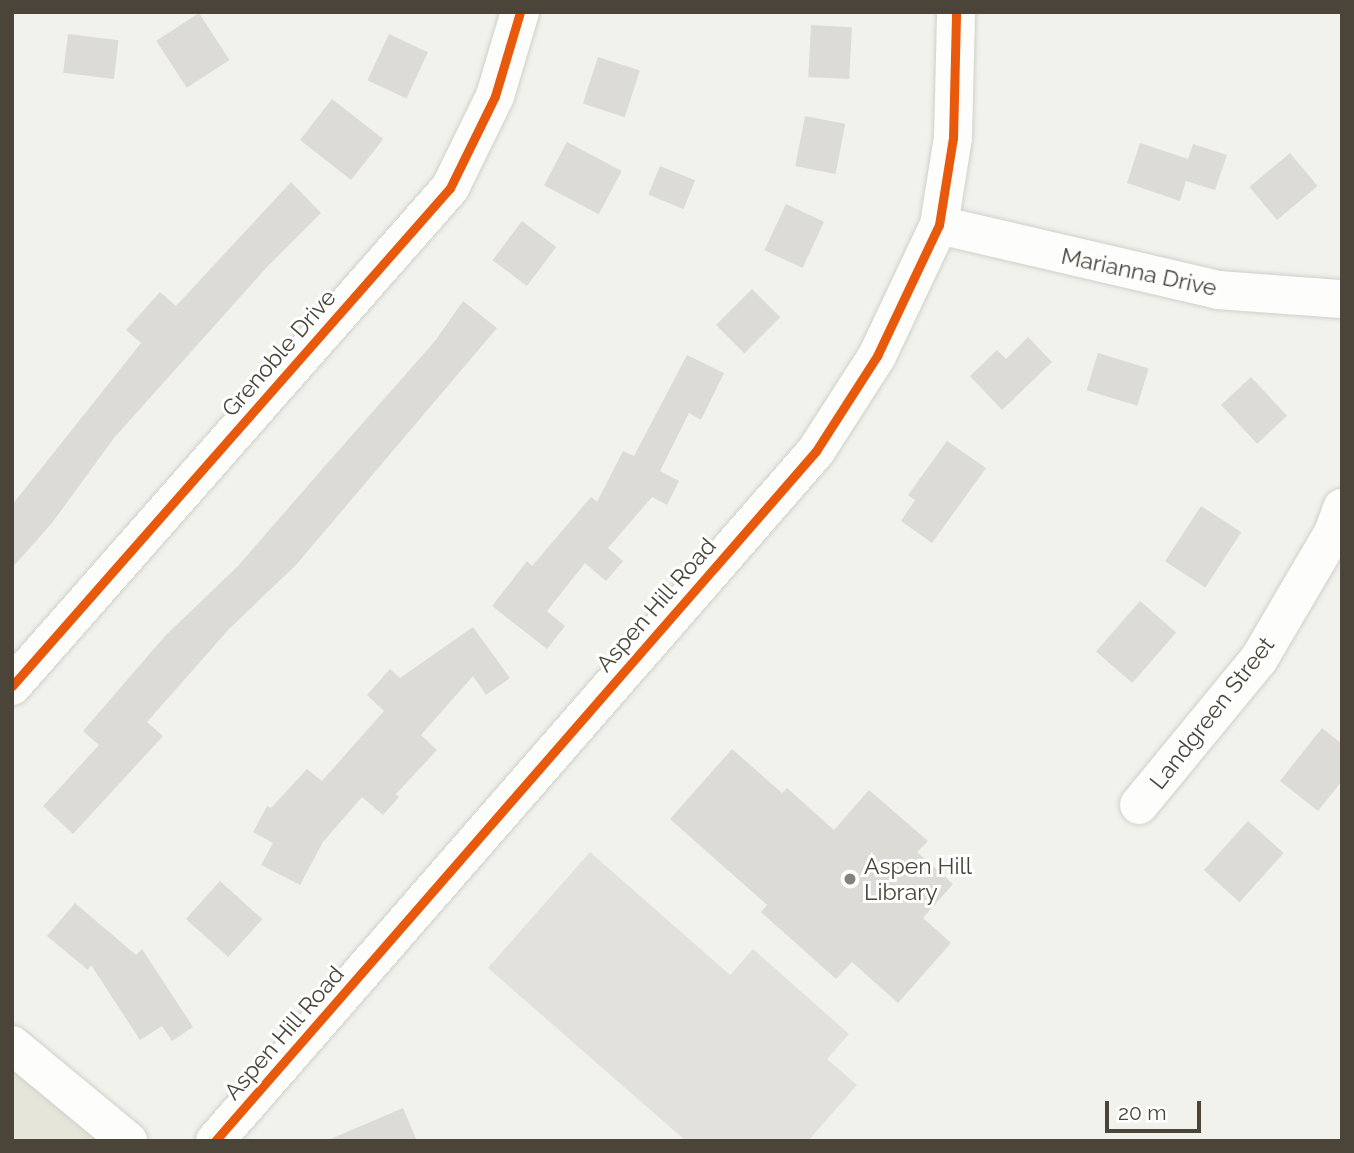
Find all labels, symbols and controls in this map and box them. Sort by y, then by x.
street label: Marianna Drive [1059,242,1219,302]
street label: Grenoble Drive [216,284,342,422]
street label: Aspen Hill Road [590,532,722,678]
street label: Landgreen Street [1144,631,1280,795]
place label: Aspen Hill Library [864,852,972,906]
marker: Aspen Hill Library [842,871,858,887]
street label: Aspen Hill Road [218,960,350,1106]
scale bar [1109,1086,1205,1130]
text: 20 m [1118,1100,1166,1125]

